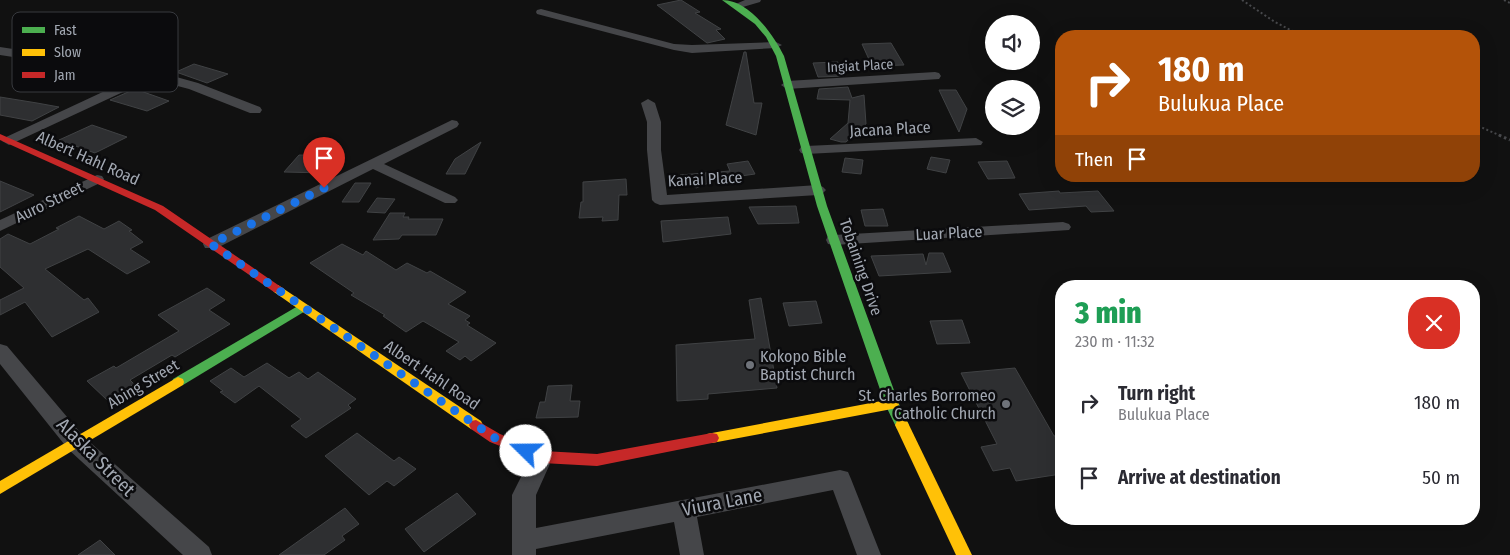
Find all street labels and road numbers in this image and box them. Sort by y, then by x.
street label: Ingiat Place [826,56,894,76]
street label: Jacana Place [849,117,931,141]
street label: Albert Hahl Road [34,127,142,189]
street label: Kanai Place [667,168,743,190]
street label: Auro Street [12,177,87,227]
street label: Tobaining Drive [836,216,886,318]
street label: Luar Place [915,222,983,244]
street label: Albert Hahl Road [381,336,483,414]
street label: Abing Street [104,355,183,413]
street label: Alaska Street [52,413,140,501]
street label: Viura Lane [680,483,764,521]

